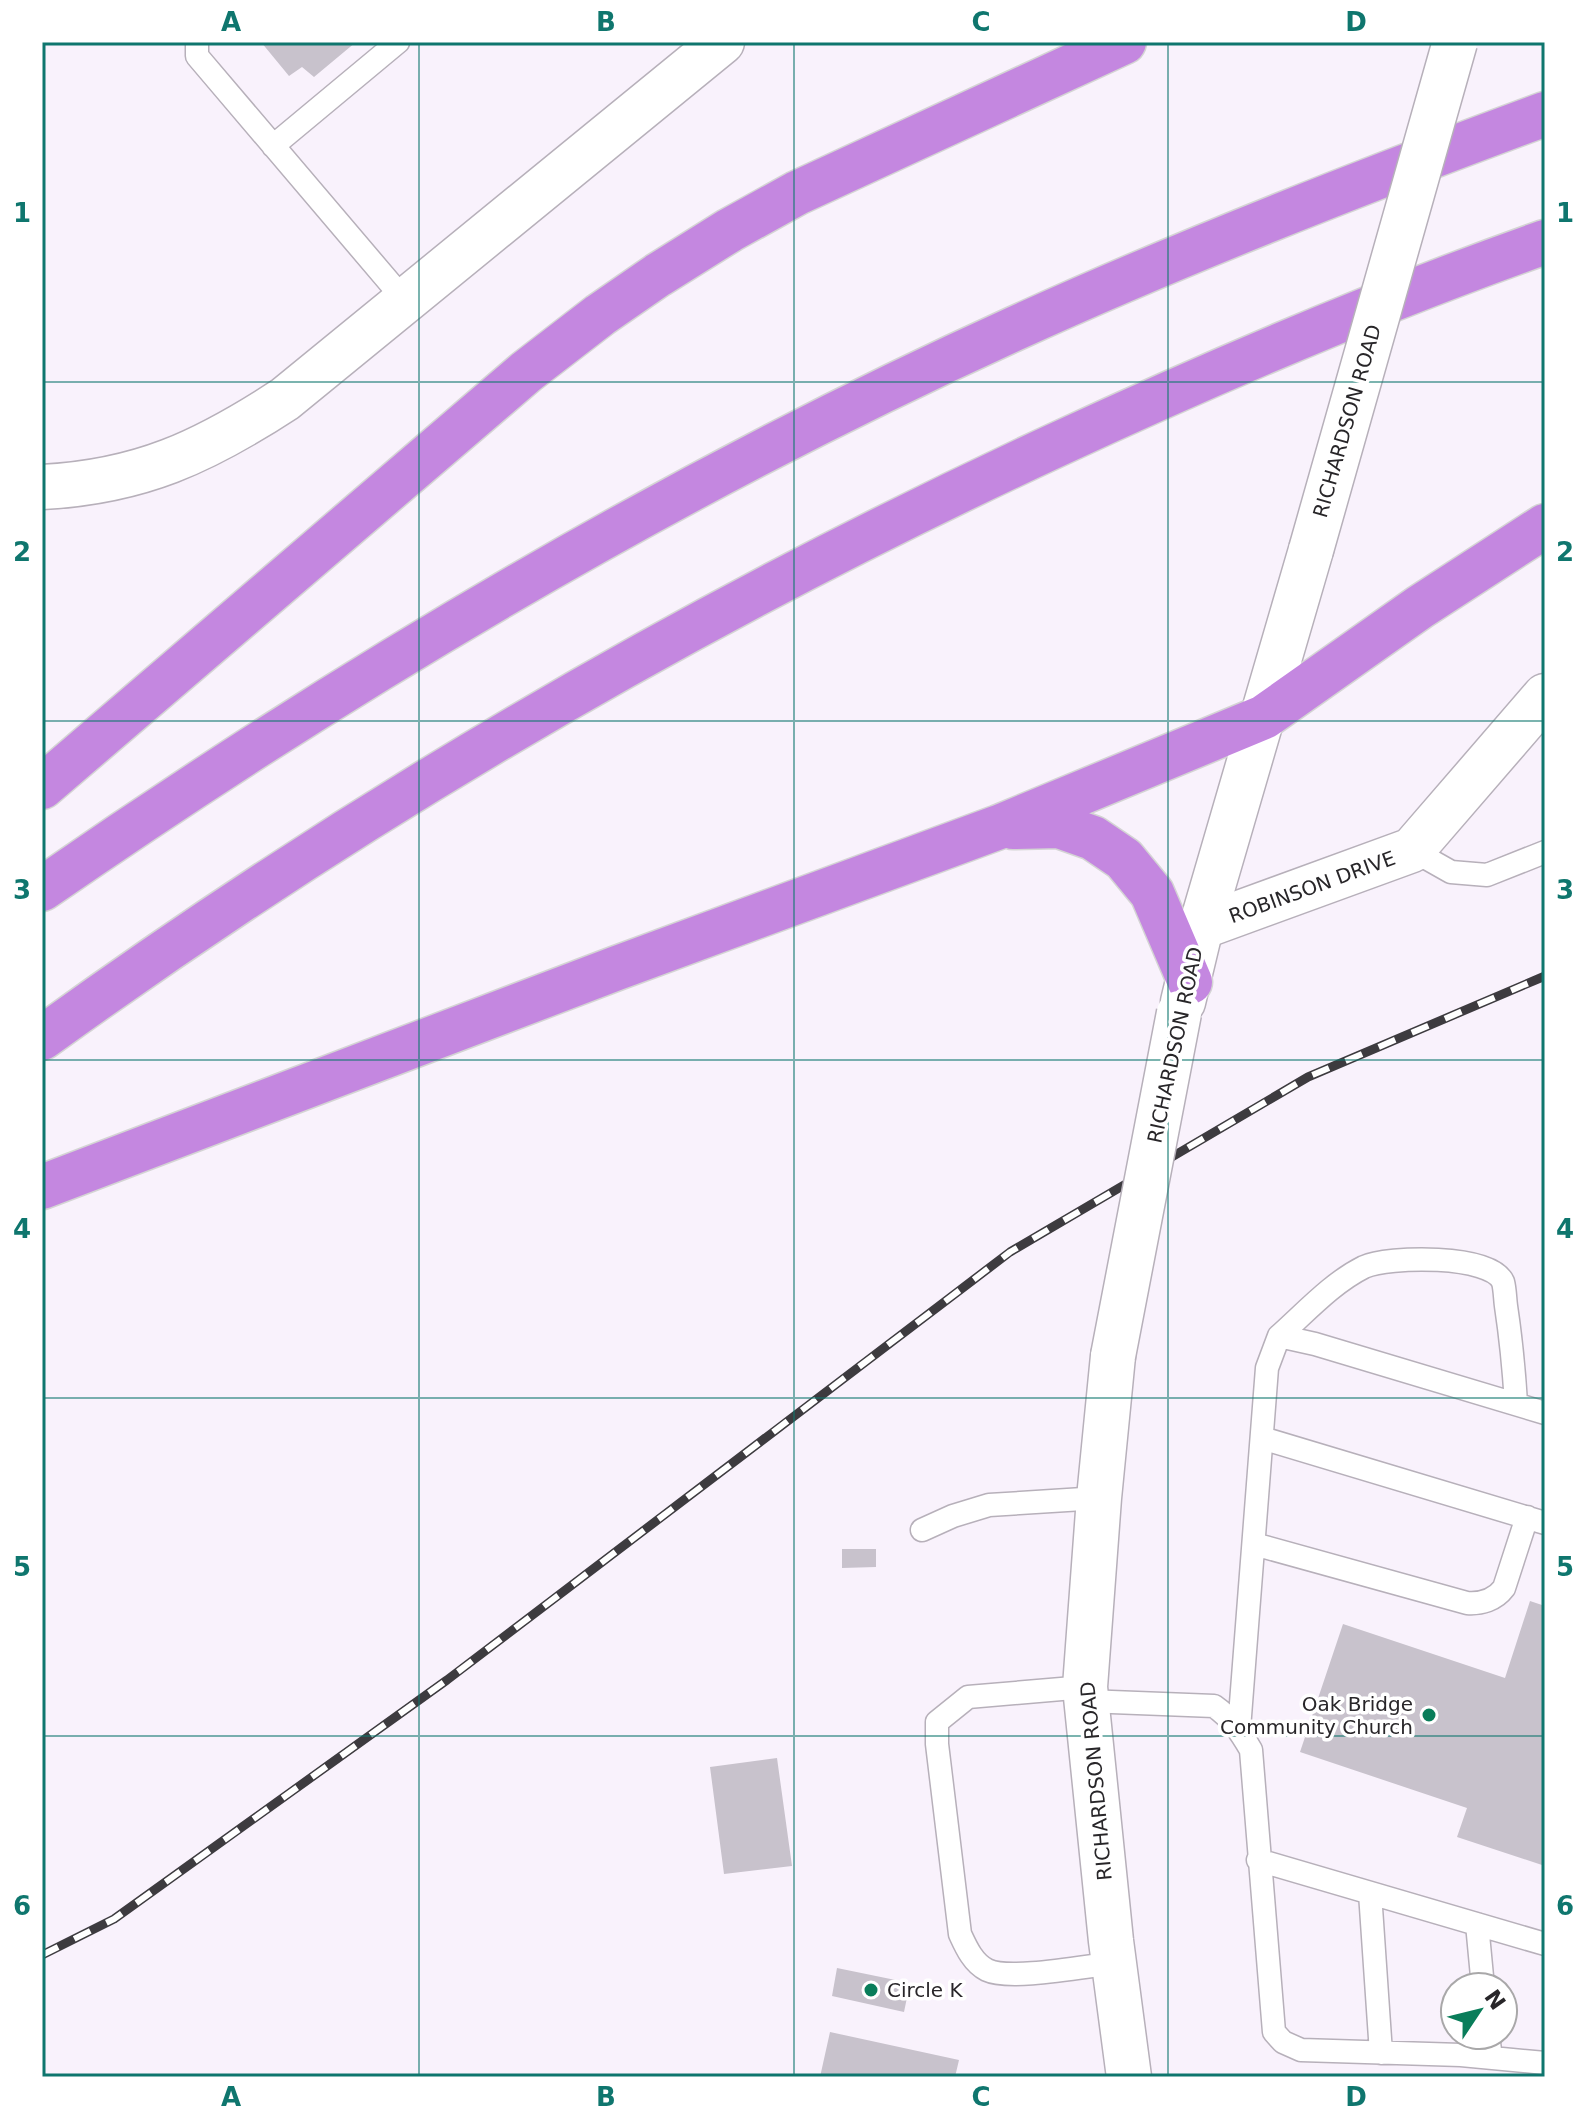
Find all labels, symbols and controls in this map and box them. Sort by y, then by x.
text: A [221,7,241,37]
text: B [596,7,616,37]
text: C [971,7,991,37]
text: D [1345,7,1367,37]
text: 1 [13,198,31,228]
text: 1 [1556,198,1574,228]
street label: RICHARDSON ROAD [1308,322,1386,520]
text: 2 [13,537,31,567]
text: 2 [1556,537,1574,567]
street label: ROBINSON DRIVE [1225,846,1399,928]
text: 3 [13,875,31,905]
text: 3 [1556,875,1574,905]
street label: RICHARDSON ROAD [1142,945,1208,1145]
text: 4 [13,1214,31,1244]
text: 4 [1556,1214,1574,1244]
text: 5 [13,1552,31,1582]
text: 5 [1556,1552,1574,1582]
street label: RICHARDSON ROAD [1075,1680,1117,1882]
place label: Oak Bridge Community Church [1220,1692,1413,1739]
marker: Oak Bridge Community Church [1420,1706,1438,1724]
text: 6 [13,1891,31,1921]
text: 6 [1556,1891,1574,1921]
north arrow [1439,1971,1519,2051]
place label: Circle K [887,1978,964,2002]
marker: Circle K [862,1981,880,1999]
text: N [1479,1985,1510,2015]
text: A [221,2082,241,2112]
text: B [596,2082,616,2112]
text: C [971,2082,991,2112]
text: D [1345,2082,1367,2112]

